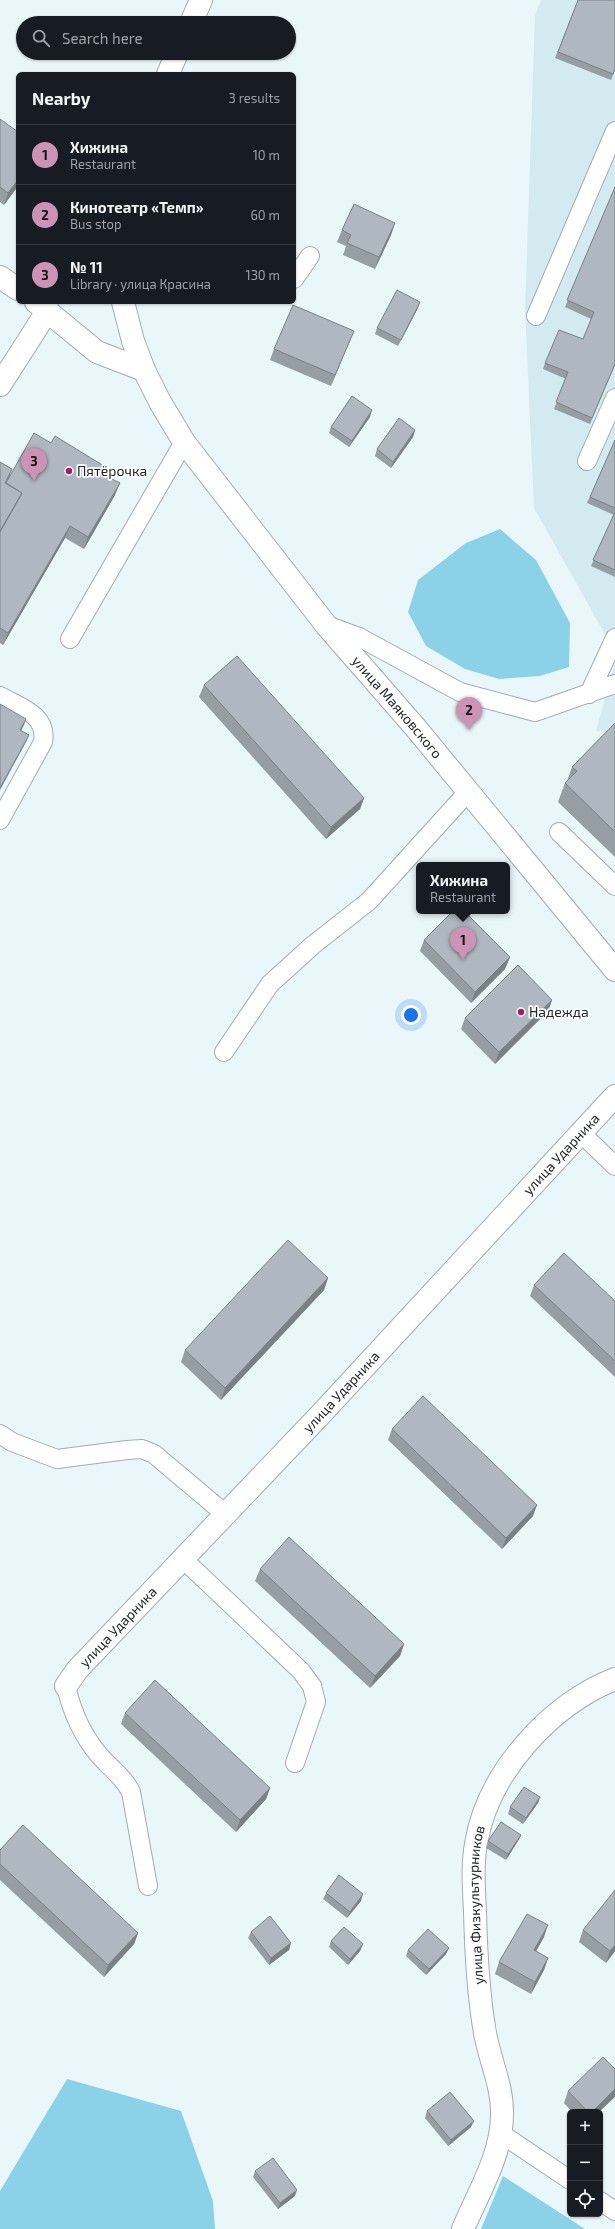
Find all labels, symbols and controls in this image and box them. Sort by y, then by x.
search box [16,16,296,60]
icon: search [30,27,52,49]
text: Search here [62,29,143,47]
text: Nearby [32,88,90,108]
text: 3 results [229,90,280,106]
text: Хижина [70,138,128,156]
text: 1 [42,147,48,163]
text: 10 m [253,147,280,163]
text: Restaurant [70,156,136,172]
text: Кинотеатр «Темп» [70,198,204,216]
text: 2 [41,207,49,223]
text: 60 m [250,207,280,223]
text: Bus stop [70,216,121,232]
text: № 11 [70,258,103,276]
text: 3 [41,267,49,283]
text: 130 m [245,267,280,283]
text: Library · улица Красина [70,276,211,292]
pin: 3 [21,448,47,481]
place label: Пятёрочка [77,462,147,479]
marker: Пятёрочка [64,466,74,476]
street label: улица Маяковского [349,652,446,762]
pin: 2 [456,697,482,730]
popup [416,862,510,914]
text: Хижина [430,871,488,889]
text: Restaurant [430,889,496,905]
pin: 1 [450,927,476,960]
place label: Надежда [529,1003,589,1020]
your location [401,1005,421,1025]
marker: Надежда [516,1007,526,1017]
street label: улица Ударника [519,1110,603,1198]
street label: улица Ударника [299,1347,383,1436]
street label: улица Ударника [75,1583,160,1670]
street label: улица Физкультурников [465,1823,488,1985]
map controls [567,2109,603,2217]
button: + [567,2109,603,2145]
button: − [567,2145,603,2181]
button: locate [567,2181,603,2217]

